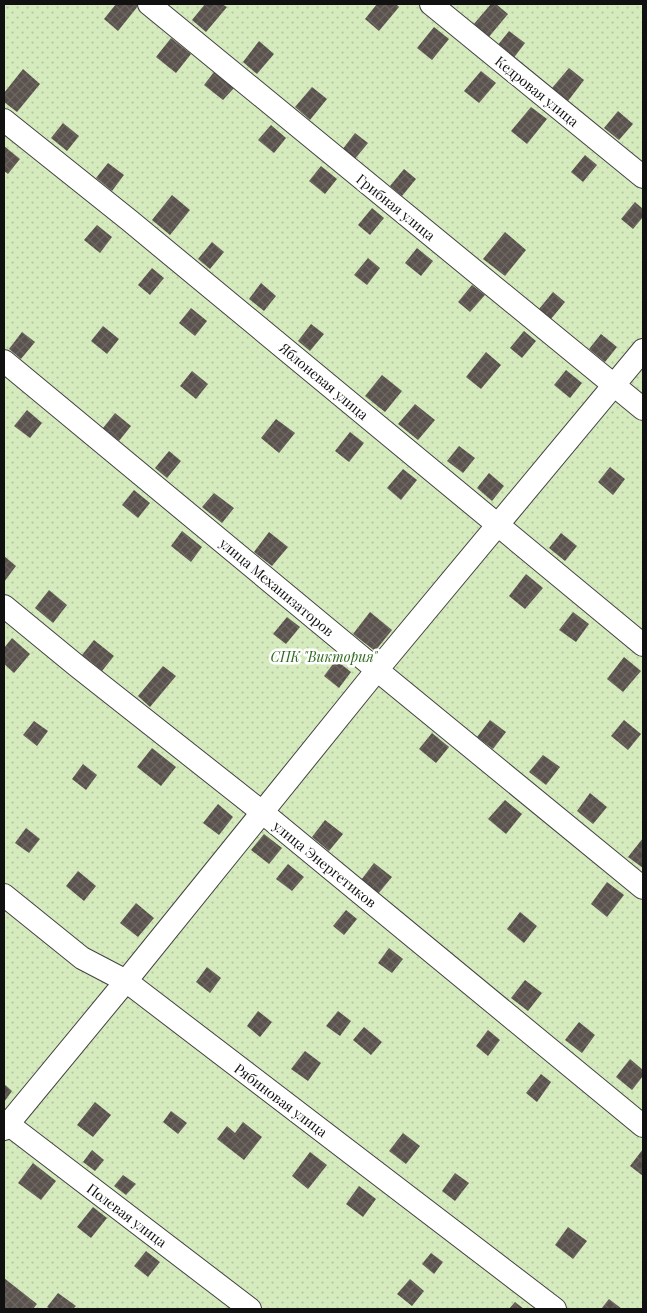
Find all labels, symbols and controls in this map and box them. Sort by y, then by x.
street label: Кедровая улица [491,51,583,131]
street label: Грибная улица [353,169,439,245]
street label: Яблоневая улица [275,338,372,424]
street label: улица Механизаторов [215,533,339,641]
park label: СПК "Виктория" [271,647,378,666]
street label: улица Энергетиков [269,816,381,912]
street label: Рябиновая улица [231,1059,331,1141]
street label: Полевая улица [83,1179,171,1251]

